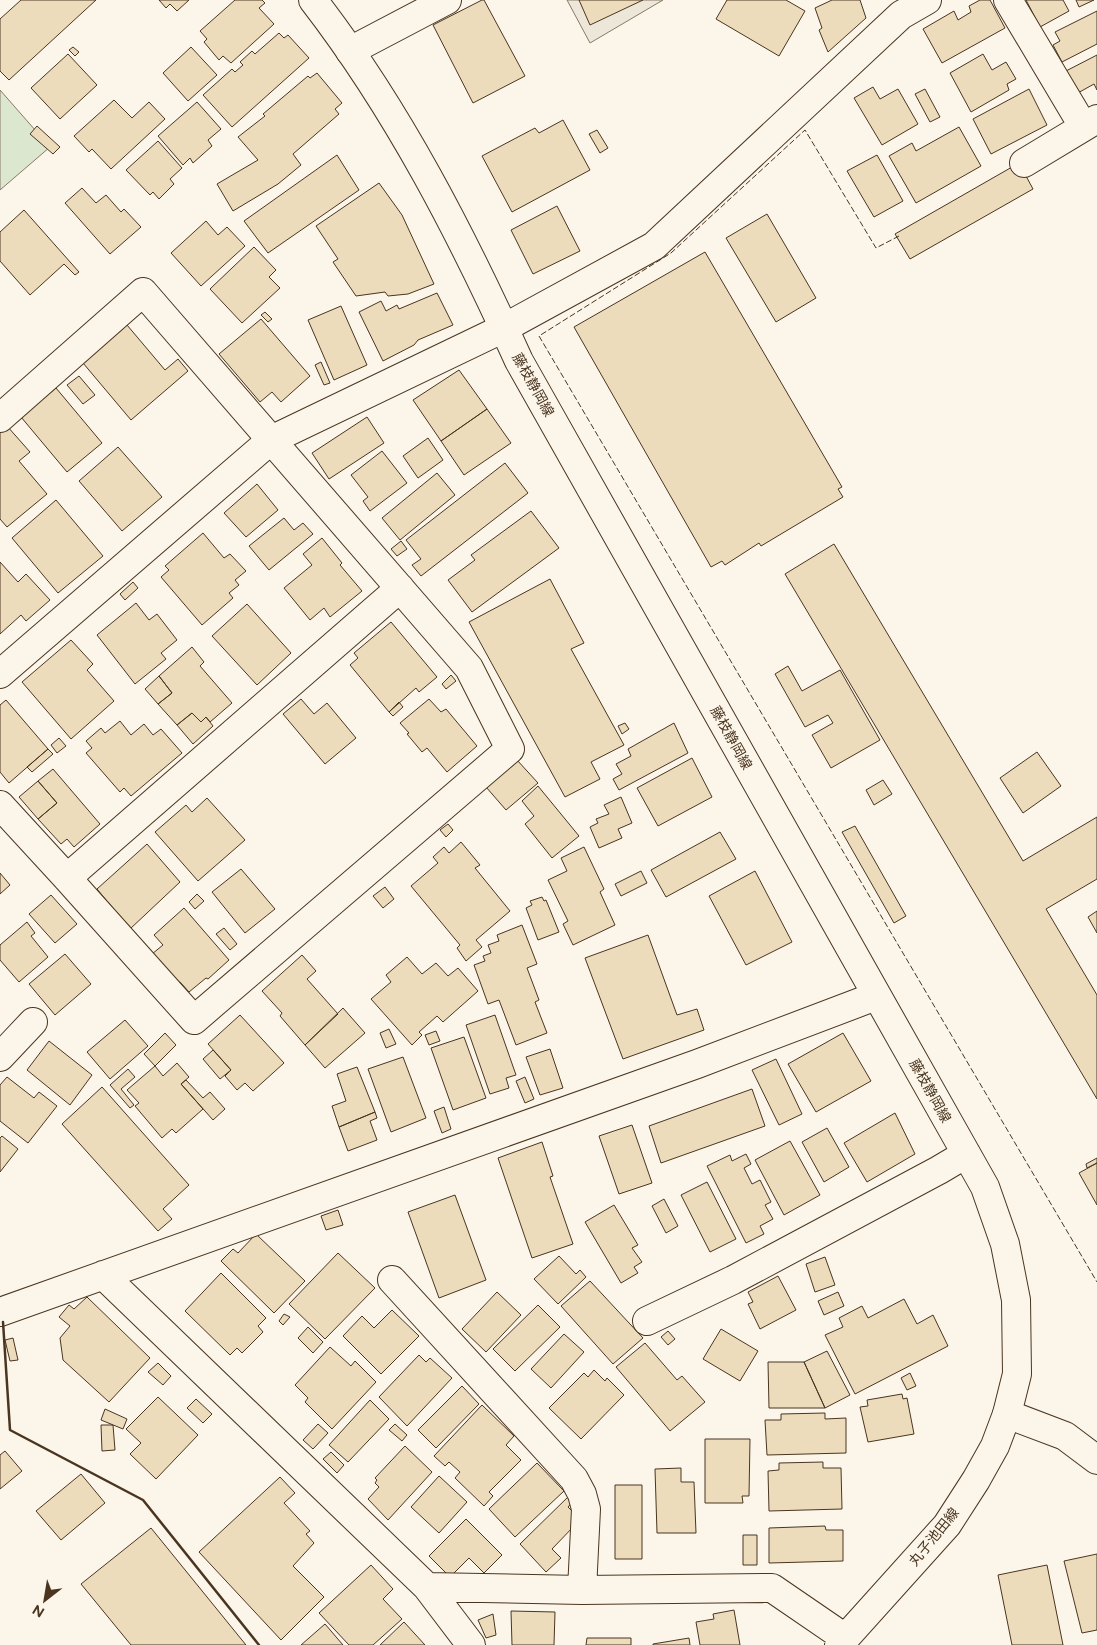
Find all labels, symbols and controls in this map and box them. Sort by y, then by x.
street label: 藤枝静岡線 [509,350,557,420]
street label: 藤枝静岡線 [707,703,755,773]
street label: 藤枝静岡線 [906,1056,954,1126]
street label: 丸子池田線 [905,1504,963,1570]
north arrow [20,1575,70,1625]
text: N [30,1601,48,1621]

